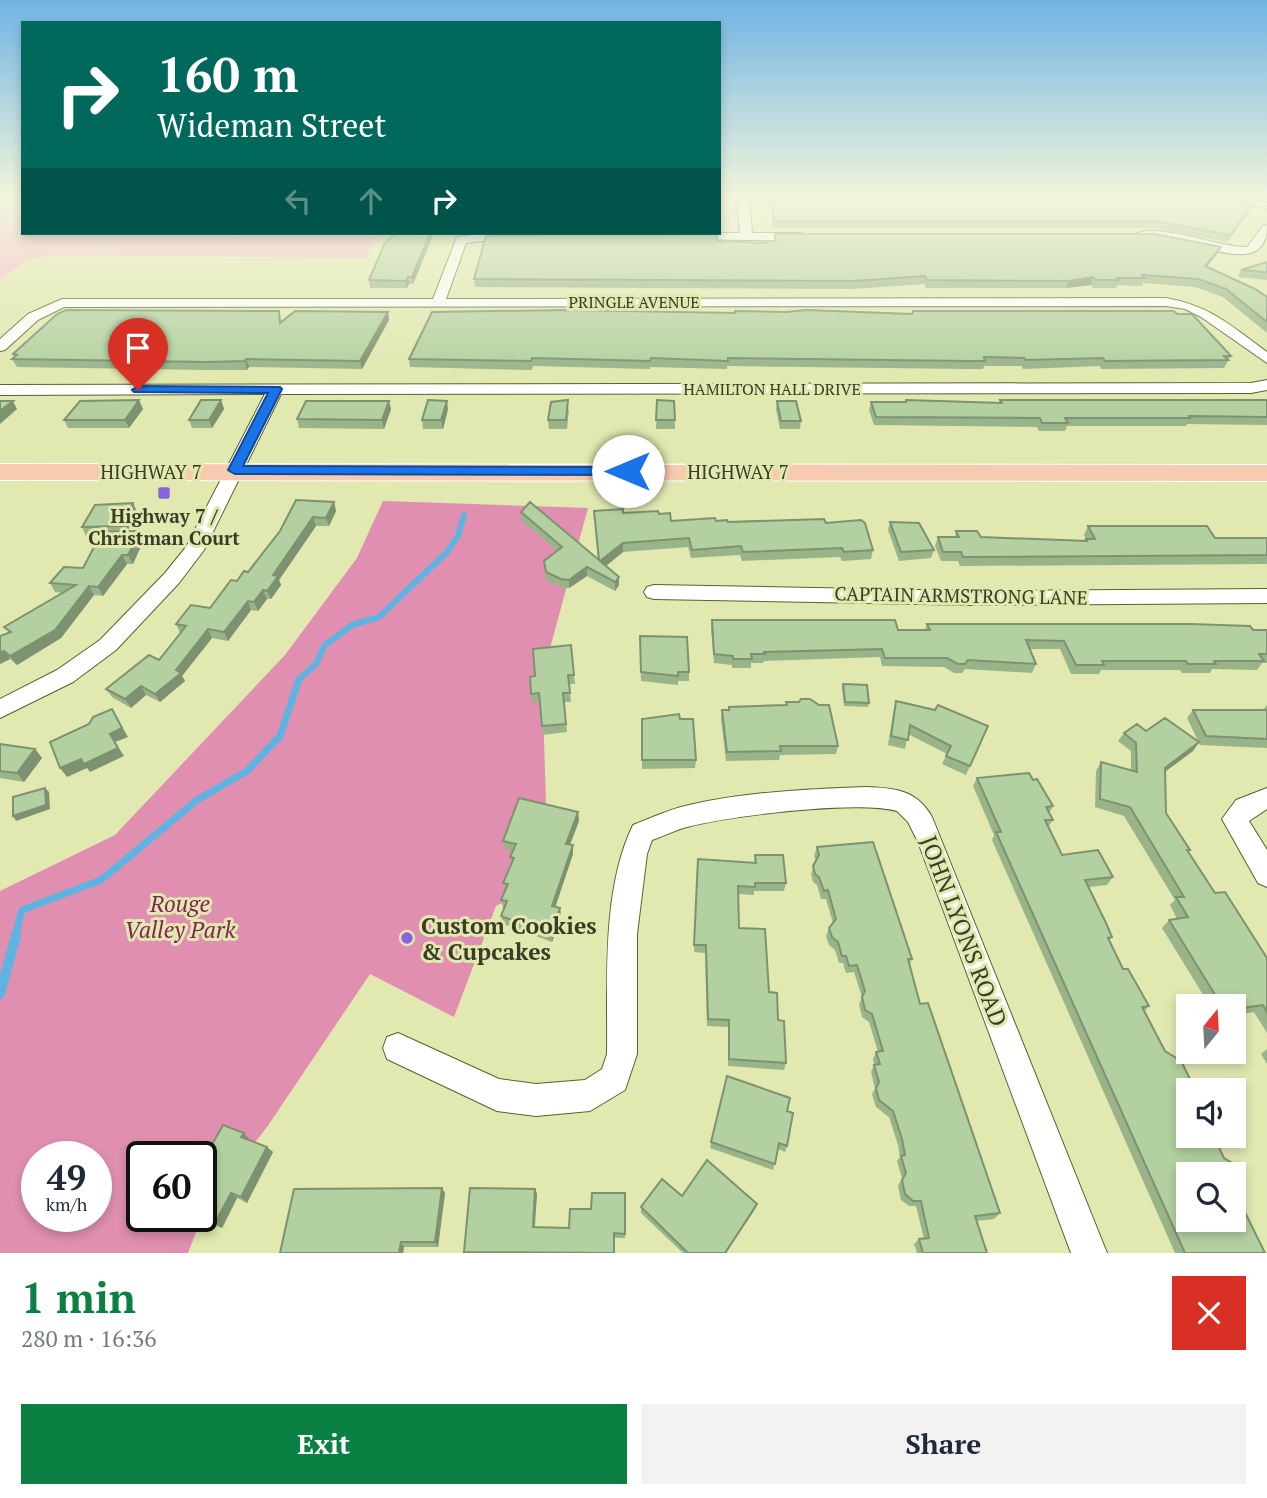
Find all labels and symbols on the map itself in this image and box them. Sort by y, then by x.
street label: PRINGLE AVENUE [568,291,700,313]
pin [108,318,168,390]
street label: HAMILTON HALL DRIVE [683,378,861,400]
position arrow [591,434,665,508]
street label: HIGHWAY 7 [100,459,202,484]
street label: HIGHWAY 7 [687,459,789,484]
marker: Highway 7 / Christman Court [156,485,172,501]
place label: Highway 7 / Christman Court [88,503,240,550]
street label: CAPTAIN ARMSTRONG LANE [834,580,1088,610]
street label: JOHN LYONS ROAD [913,831,1015,1031]
park label: Rouge Valley Park [124,888,237,945]
place label: Custom Cookies & Cupcakes [421,910,597,967]
marker: Custom Cookies & Cupcakes [399,930,415,946]
north arrow [1176,994,1246,1064]
speed limit sign: 60 [126,1141,217,1232]

